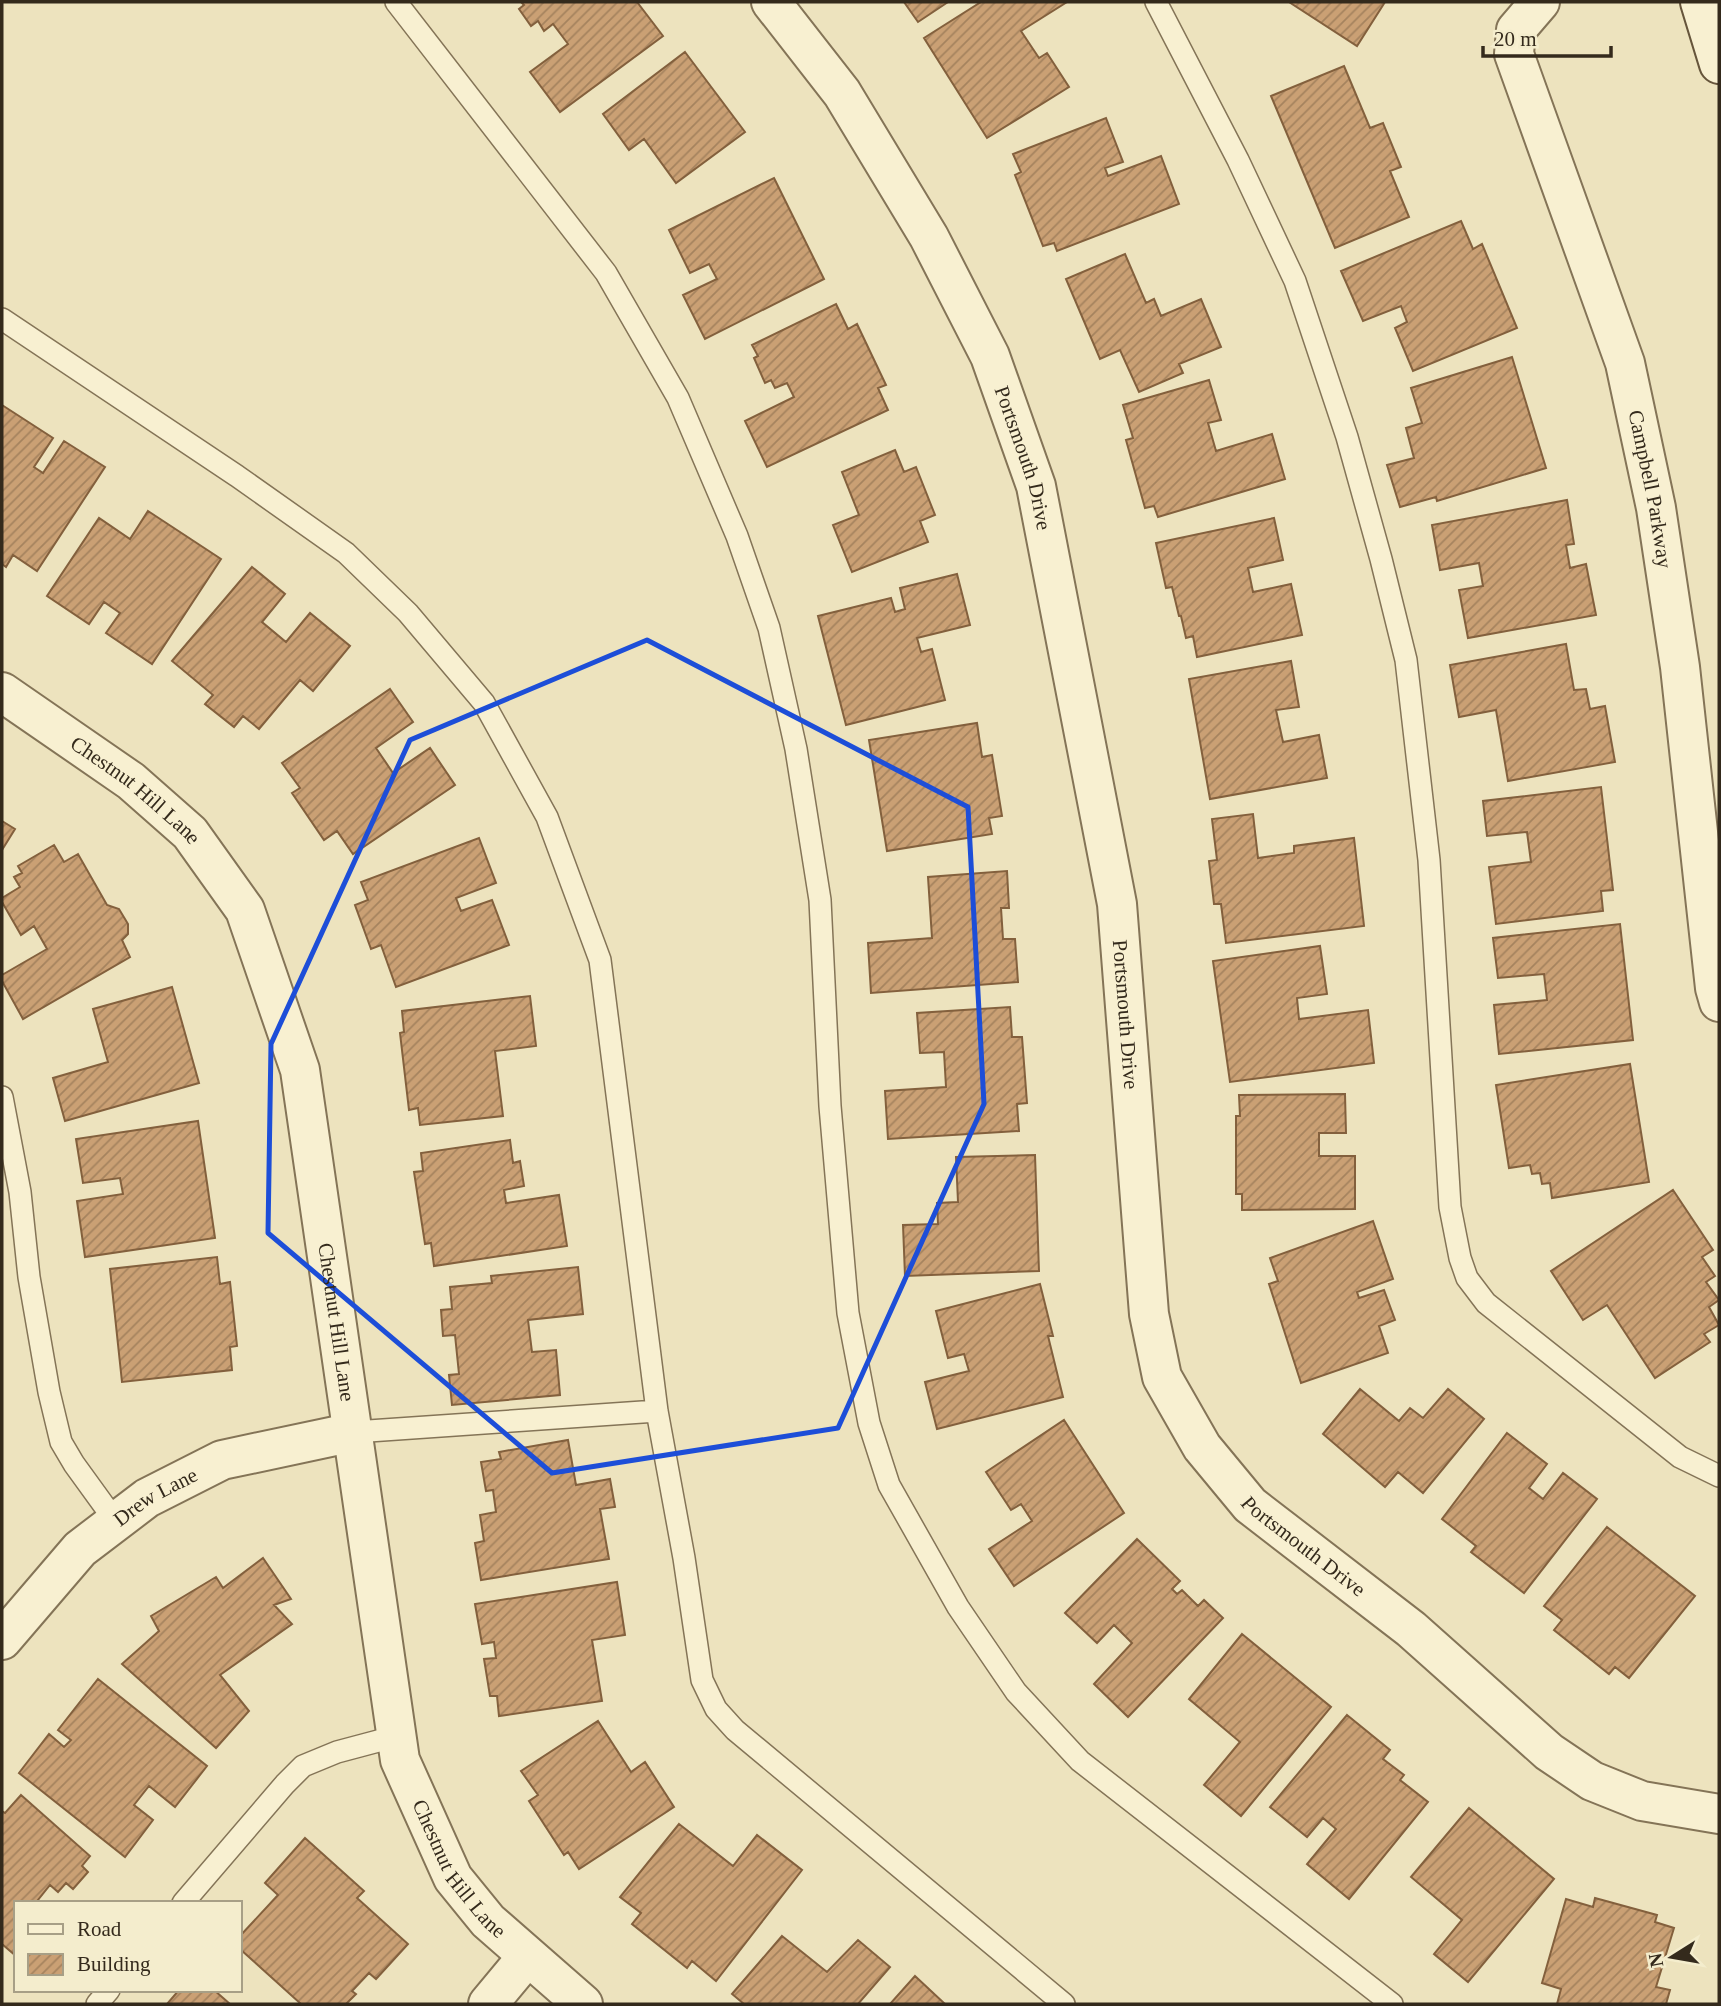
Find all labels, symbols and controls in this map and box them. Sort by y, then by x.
scale bar [1483,14,1611,58]
text: 20 m [1494,27,1537,51]
street label: Portsmouth Drive [990,383,1056,532]
street label: Campbell Parkway [1623,408,1677,570]
street label: Chestnut Hill Lane [66,731,206,849]
street label: Portsmouth Drive [1108,939,1143,1090]
street label: Chestnut Hill Lane [313,1241,360,1403]
street label: Drew Lane [109,1462,201,1531]
street label: Portsmouth Drive [1236,1492,1370,1601]
street label: Chestnut Hill Lane [407,1796,511,1943]
legend [14,1901,242,1992]
text: Road [77,1917,122,1941]
north arrow [1637,1922,1707,1992]
text: N [1644,1951,1667,1969]
text: Building [77,1952,151,1976]

